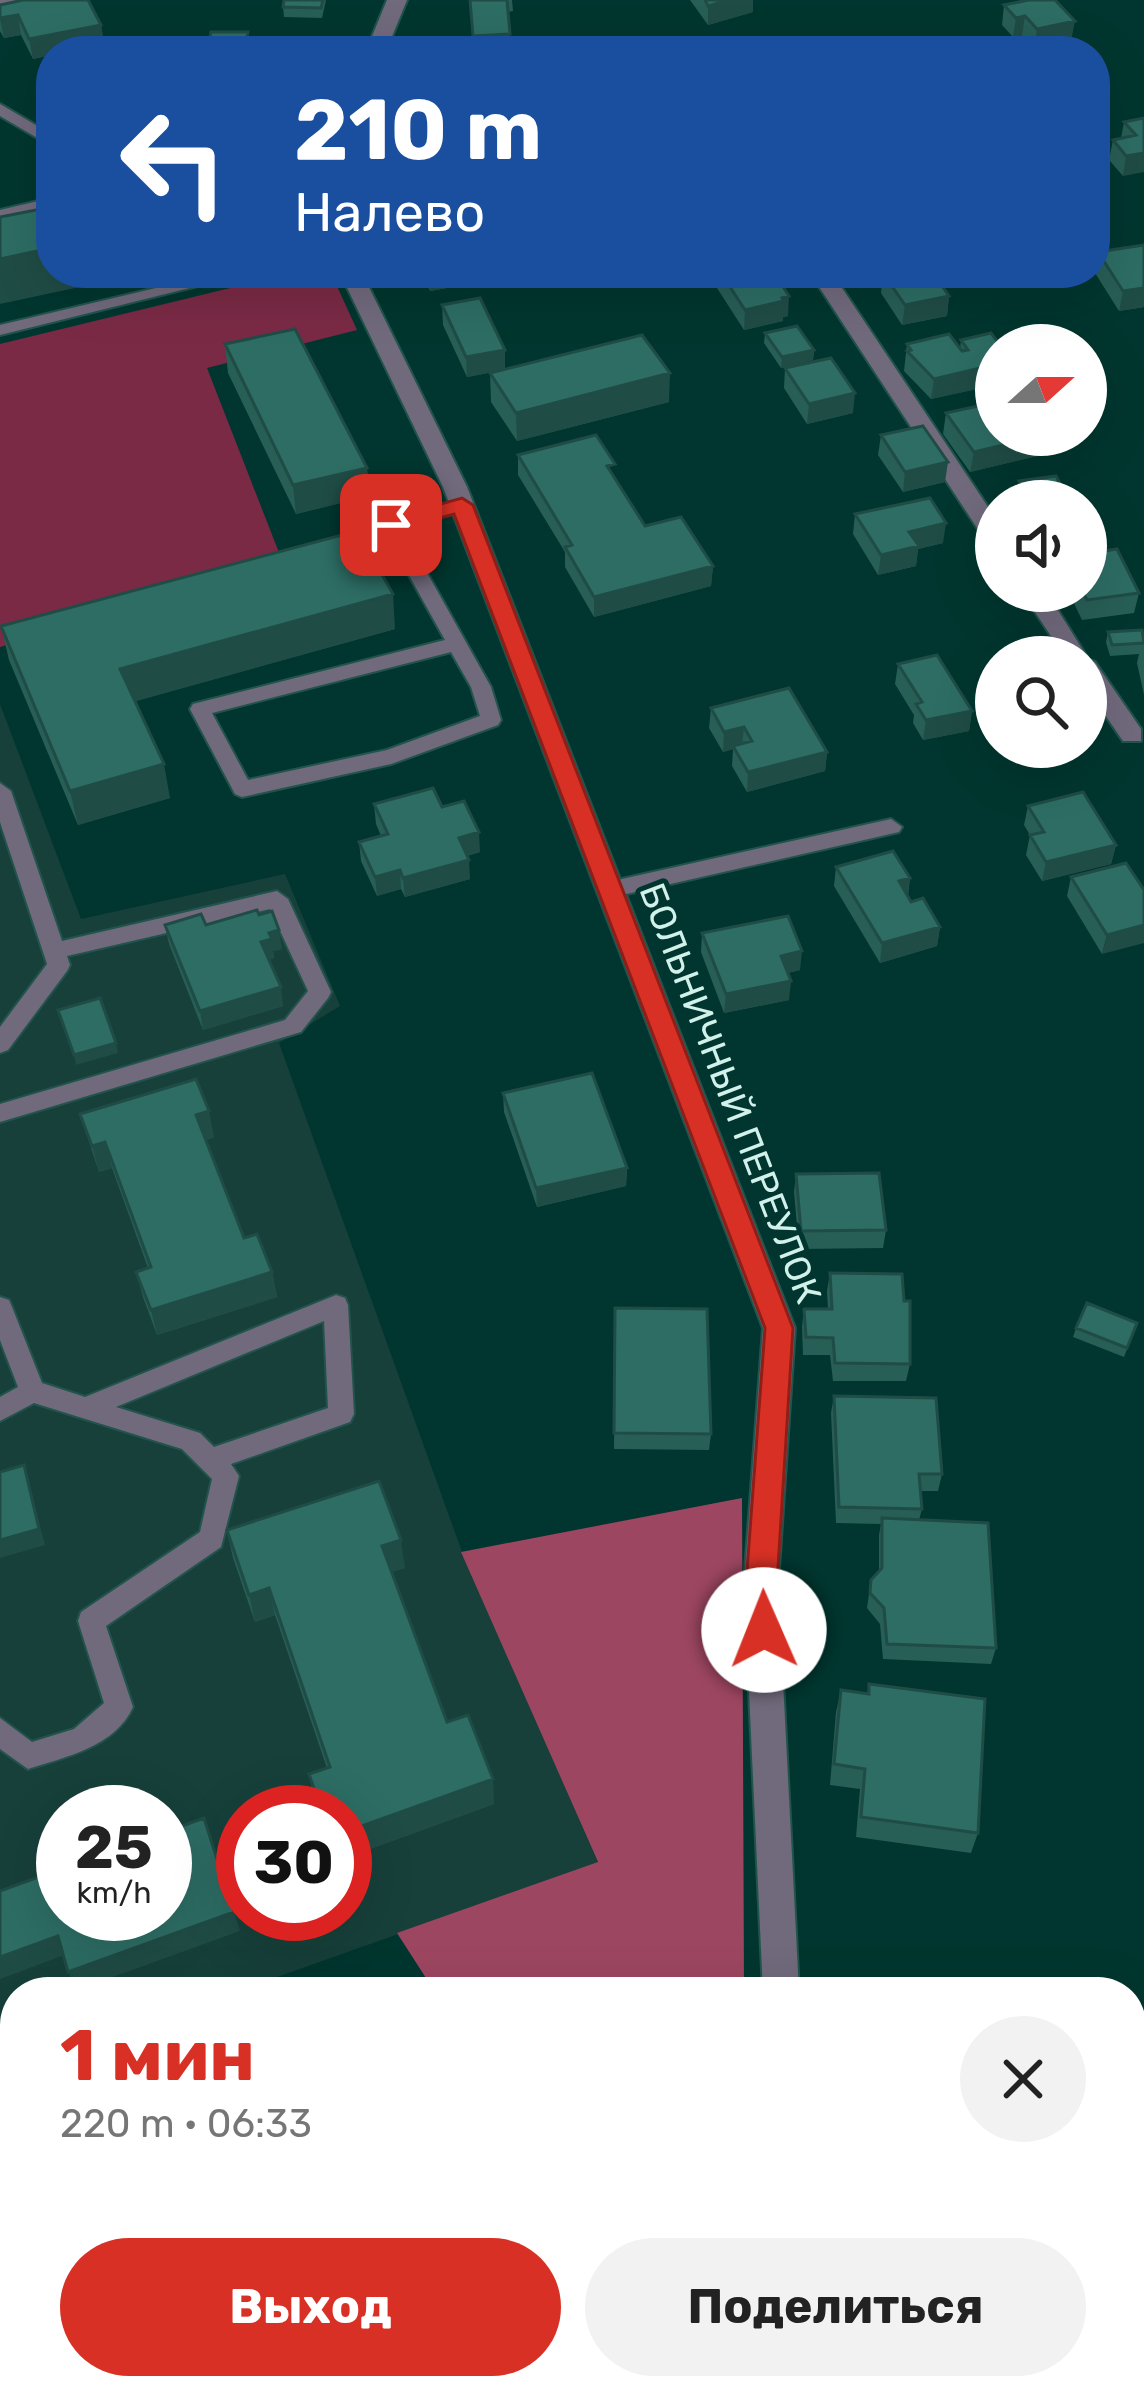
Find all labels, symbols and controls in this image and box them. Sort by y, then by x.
text: 210 m [294,80,542,180]
icon: left [96,84,252,240]
text: Налево [294,181,485,245]
north arrow [975,324,1107,456]
map controls [975,324,1107,768]
pin [340,474,442,576]
button: sound [975,480,1107,612]
icon: arrive [358,492,424,558]
button: search [975,636,1107,768]
street label: БОЛЬНИЧНЫЙ ПЕРЕУЛОК [630,877,831,1309]
position arrow [701,1567,827,1693]
speed limit sign: 30 [216,1785,372,1941]
text: 25 [75,1812,153,1883]
text: km/h [77,1875,151,1911]
text: 1 мин [60,2013,255,2098]
button: close [960,2016,1086,2142]
text: 220 m · 06:33 [60,2101,312,2147]
button: Выход [60,2238,561,2376]
button: Поделиться [585,2238,1086,2376]

